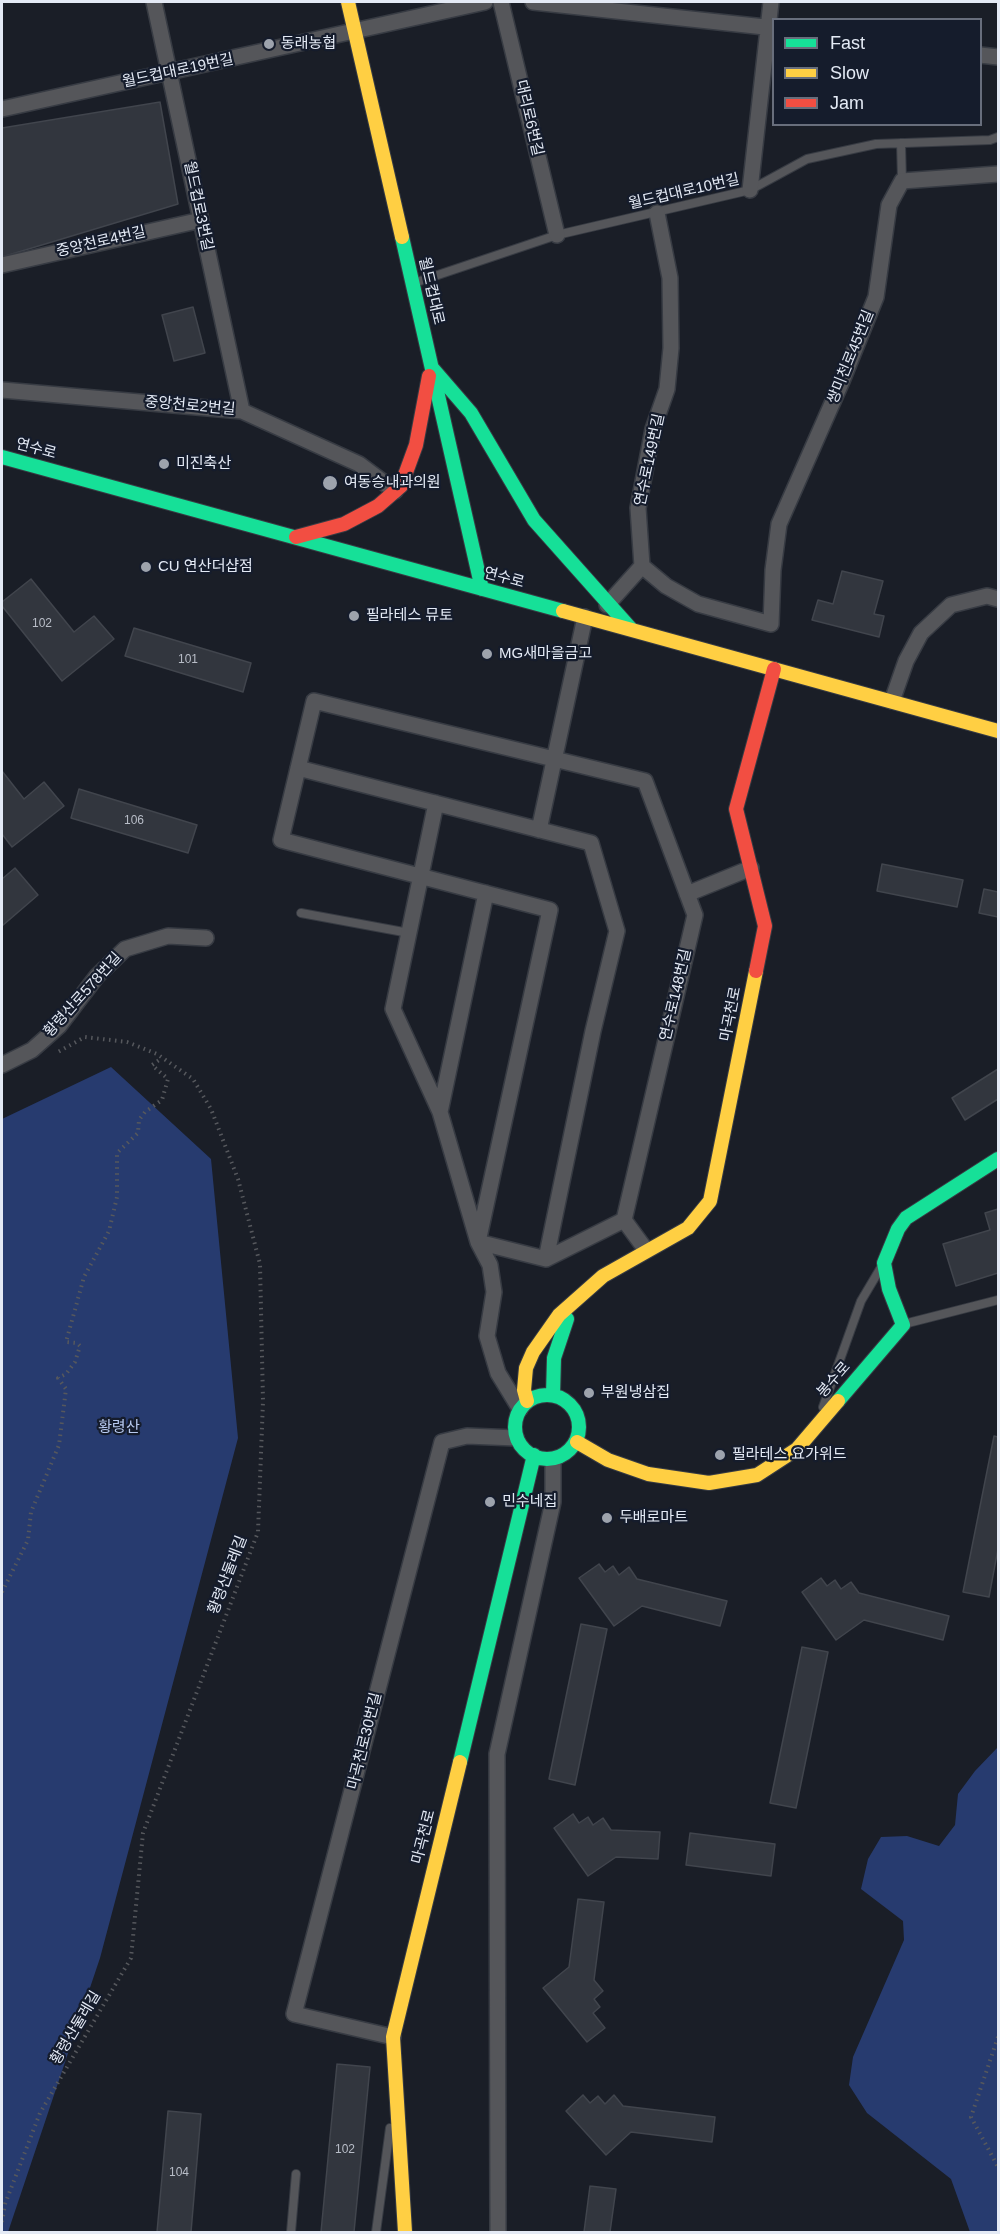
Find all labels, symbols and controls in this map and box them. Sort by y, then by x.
legend [772,18,982,126]
text: Fast [830,33,865,53]
place label: 동래농협 [281,35,336,53]
marker: 동래농협 [262,37,276,51]
street label: 월드컵대로19번길 [121,50,235,92]
text: Slow [830,63,869,83]
street label: 대리로6번길 [512,78,546,158]
text: Jam [830,93,864,113]
street label: 월드컵로3번길 [180,160,216,252]
street label: 월드컵대로10번길 [627,170,741,214]
street label: 중앙천로4번길 [55,223,147,261]
street label: 월드컵대로 [414,255,448,327]
street label: 쌍미천로45번길 [824,308,878,406]
street label: 중앙천로2번길 [144,393,236,419]
street label: 연수로149번길 [631,412,669,508]
street label: 연수로 [14,435,58,463]
place label: 미진축산 [176,455,231,473]
marker: 미진축산 [157,457,171,471]
marker: 여동승내과의원 [321,474,339,492]
place label: 여동승내과의원 [344,474,441,492]
place label: CU 연산더샵점 [158,558,253,576]
marker: CU 연산더샵점 [139,560,153,574]
street label: 연수로 [482,564,526,592]
place label: 필라테스 뮤토 [366,607,453,625]
marker: 필라테스 뮤토 [347,609,361,623]
house number: 102 [32,617,52,631]
place label: MG새마을금고 [499,645,592,663]
marker: MG새마을금고 [480,647,494,661]
house number: 101 [178,653,198,667]
house number: 106 [124,814,144,828]
street label: 연수로148번길 [657,947,695,1043]
street label: 황령산로578번길 [40,949,126,1041]
street label: 마곡천로 [717,985,745,1043]
street label: 봉수로 [814,1358,854,1402]
place label: 부원냉삼집 [601,1384,670,1402]
marker: 부원냉삼집 [582,1386,596,1400]
park label: 황령산 [98,1419,140,1437]
place label: 필라테스 요가위드 [732,1446,847,1464]
marker: 필라테스 요가위드 [713,1448,727,1462]
place label: 민수네집 [502,1493,557,1511]
marker: 민수네집 [483,1495,497,1509]
place label: 두배로마트 [619,1509,688,1527]
marker: 두배로마트 [600,1511,614,1525]
street label: 황령산둘레길 [205,1533,251,1617]
street label: 마곡천로30번길 [344,1691,386,1791]
street label: 마곡천로 [409,1808,439,1866]
street label: 황령산둘레길 [47,1988,105,2068]
house number: 102 [335,2143,355,2157]
house number: 104 [169,2166,189,2180]

